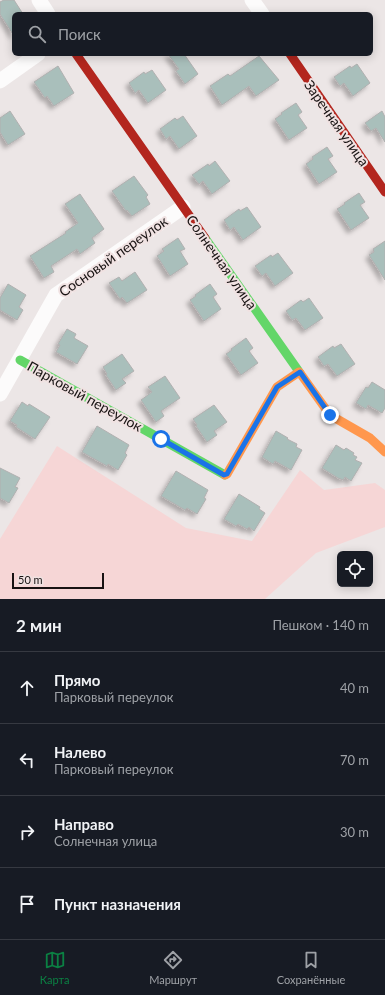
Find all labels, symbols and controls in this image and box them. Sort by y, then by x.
search box [12,12,373,56]
icon: search [26,23,48,45]
text: Поиск [58,25,101,43]
street label: Заречная улица [301,77,373,169]
street label: Сосновый переулок [55,212,171,300]
street label: Солнечная улица [183,212,261,312]
street label: Парковый переулок [25,357,146,435]
route end [321,406,339,424]
route start [152,430,170,448]
map controls [337,551,373,587]
button: locate [337,551,373,587]
scale bar [12,571,104,590]
text: 50 m [18,573,43,586]
text: 2 мин [16,615,62,636]
text: Пешком · 140 m [272,617,369,633]
text: Прямо [54,671,100,689]
icon: ahead [16,677,38,699]
text: 40 m [340,680,369,696]
text: Парковый переулок [54,689,174,705]
text: Налево [54,743,106,761]
icon: left [16,749,38,771]
text: 70 m [340,752,369,768]
text: Парковый переулок [54,761,174,777]
text: Направо [54,815,114,833]
icon: right [16,821,38,843]
text: 30 m [340,824,369,840]
text: Солнечная улица [54,833,157,849]
icon: arrive [16,893,38,915]
text: Пункт назначения [54,895,181,913]
tab: Карта [40,949,70,986]
tab: Маршрут [149,949,197,986]
tab: Сохранённые [277,949,345,986]

